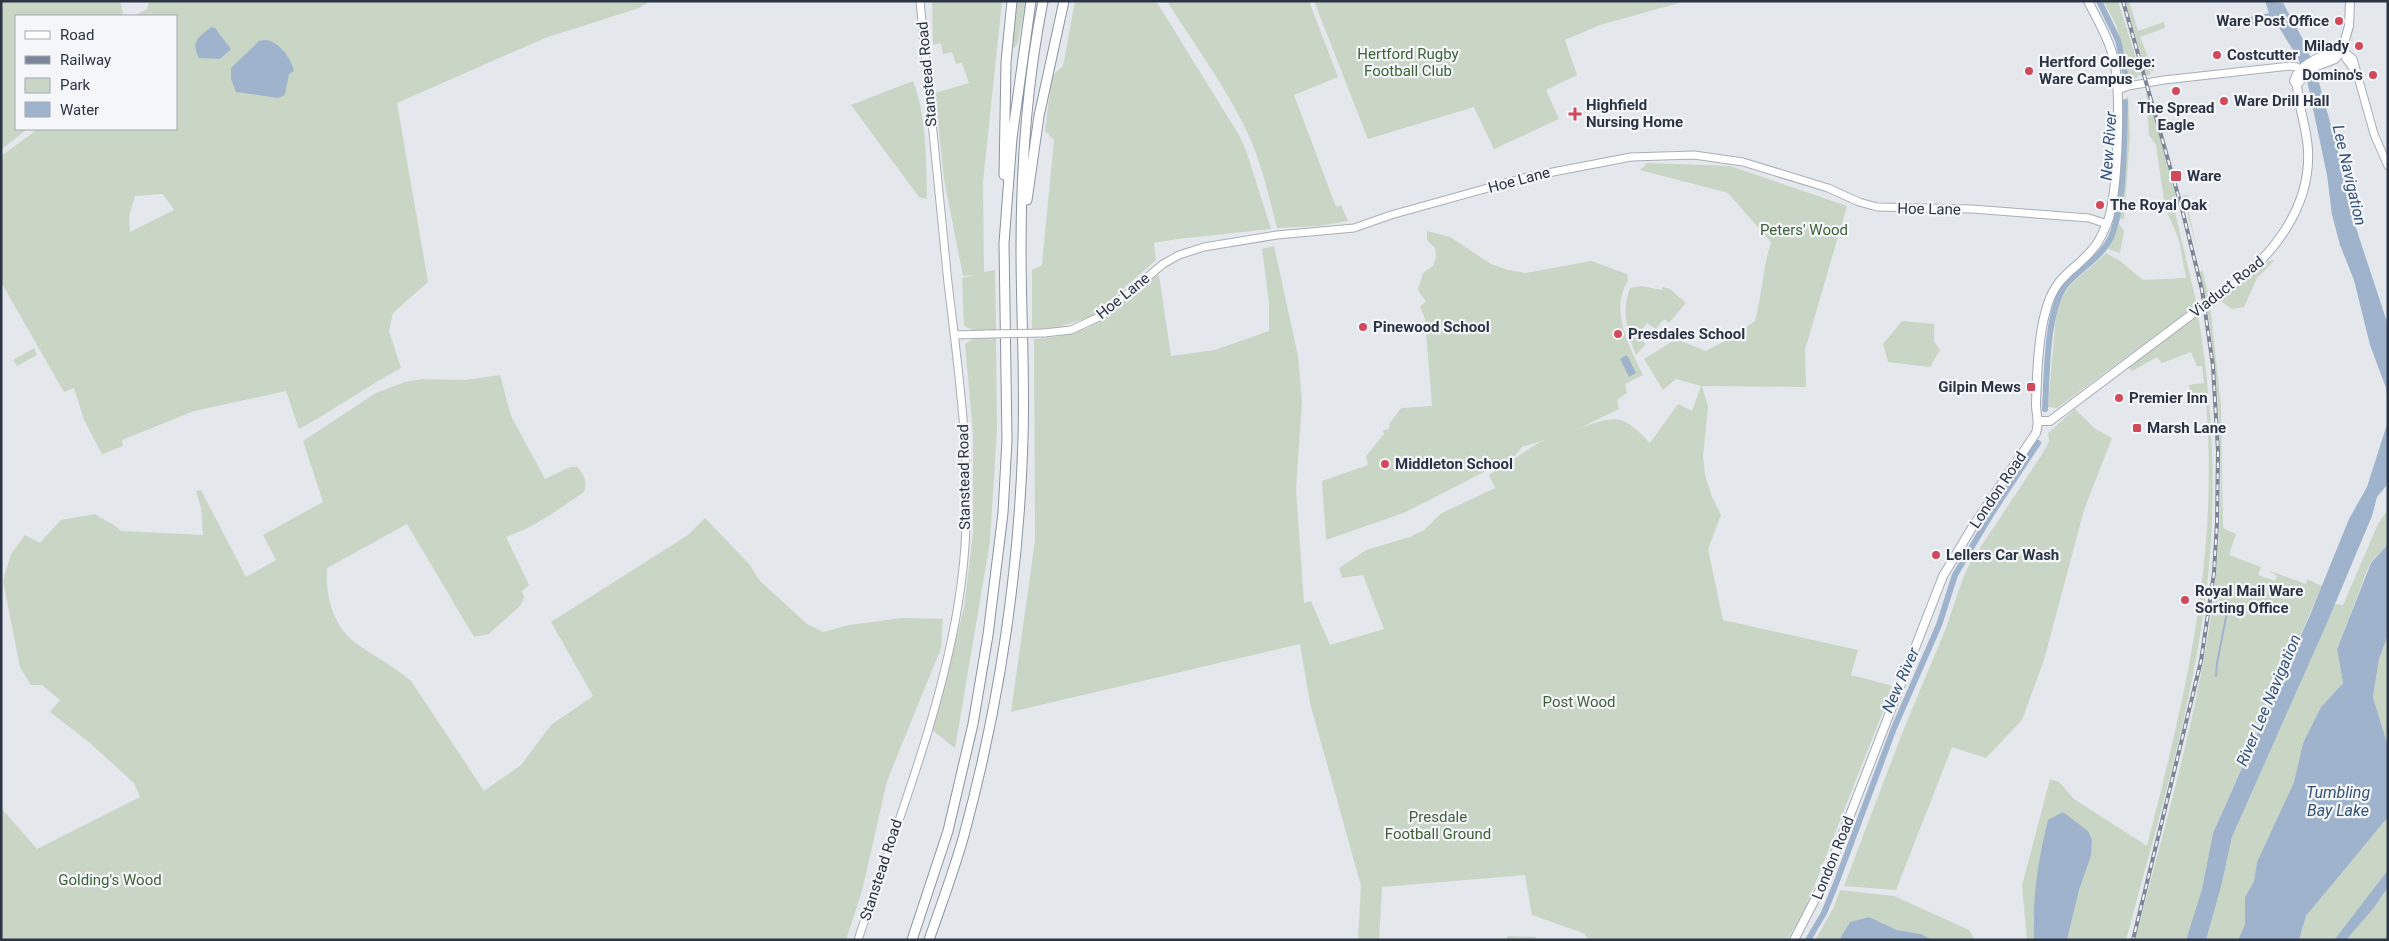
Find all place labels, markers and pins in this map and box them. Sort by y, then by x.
place label: Ware Post Office [2216,12,2329,30]
marker: Ware Post Office [2333,15,2345,27]
place label: Milady [2304,37,2349,55]
marker: Milady [2353,40,2365,52]
place label: Costcutter [2227,46,2299,64]
marker: Costcutter [2211,49,2223,61]
place label: Hertford College: Ware Campus [2039,53,2155,88]
marker: Hertford College: Ware Campus [2023,65,2035,77]
place label: Domino's [2302,66,2363,84]
marker: Domino's [2367,69,2379,81]
marker: The Spread Eagle [2170,85,2182,97]
place label: Ware Drill Hall [2234,92,2330,110]
marker: Ware Drill Hall [2218,95,2230,107]
place label: Highfield Nursing Home [1586,96,1683,131]
place label: The Spread Eagle [2137,99,2215,134]
marker: Highfield Nursing Home [1568,107,1582,121]
place label: Ware [2187,167,2221,185]
marker: Ware [2169,169,2183,183]
place label: The Royal Oak [2110,196,2208,214]
marker: The Royal Oak [2094,199,2106,211]
place label: Pinewood School [1373,318,1490,336]
marker: Pinewood School [1357,321,1369,333]
place label: Presdales School [1628,325,1745,343]
marker: Presdales School [1612,328,1624,340]
place label: Gilpin Mews [1938,378,2021,396]
marker: Gilpin Mews [2025,381,2037,393]
place label: Premier Inn [2129,389,2208,407]
marker: Premier Inn [2113,392,2125,404]
place label: Marsh Lane [2147,419,2226,437]
marker: Marsh Lane [2131,422,2143,434]
place label: Middleton School [1395,455,1513,473]
marker: Middleton School [1379,458,1391,470]
place label: Lellers Car Wash [1946,546,2059,564]
marker: Lellers Car Wash [1930,549,1942,561]
place label: Royal Mail Ware Sorting Office [2195,582,2303,617]
marker: Royal Mail Ware Sorting Office [2179,594,2191,606]

